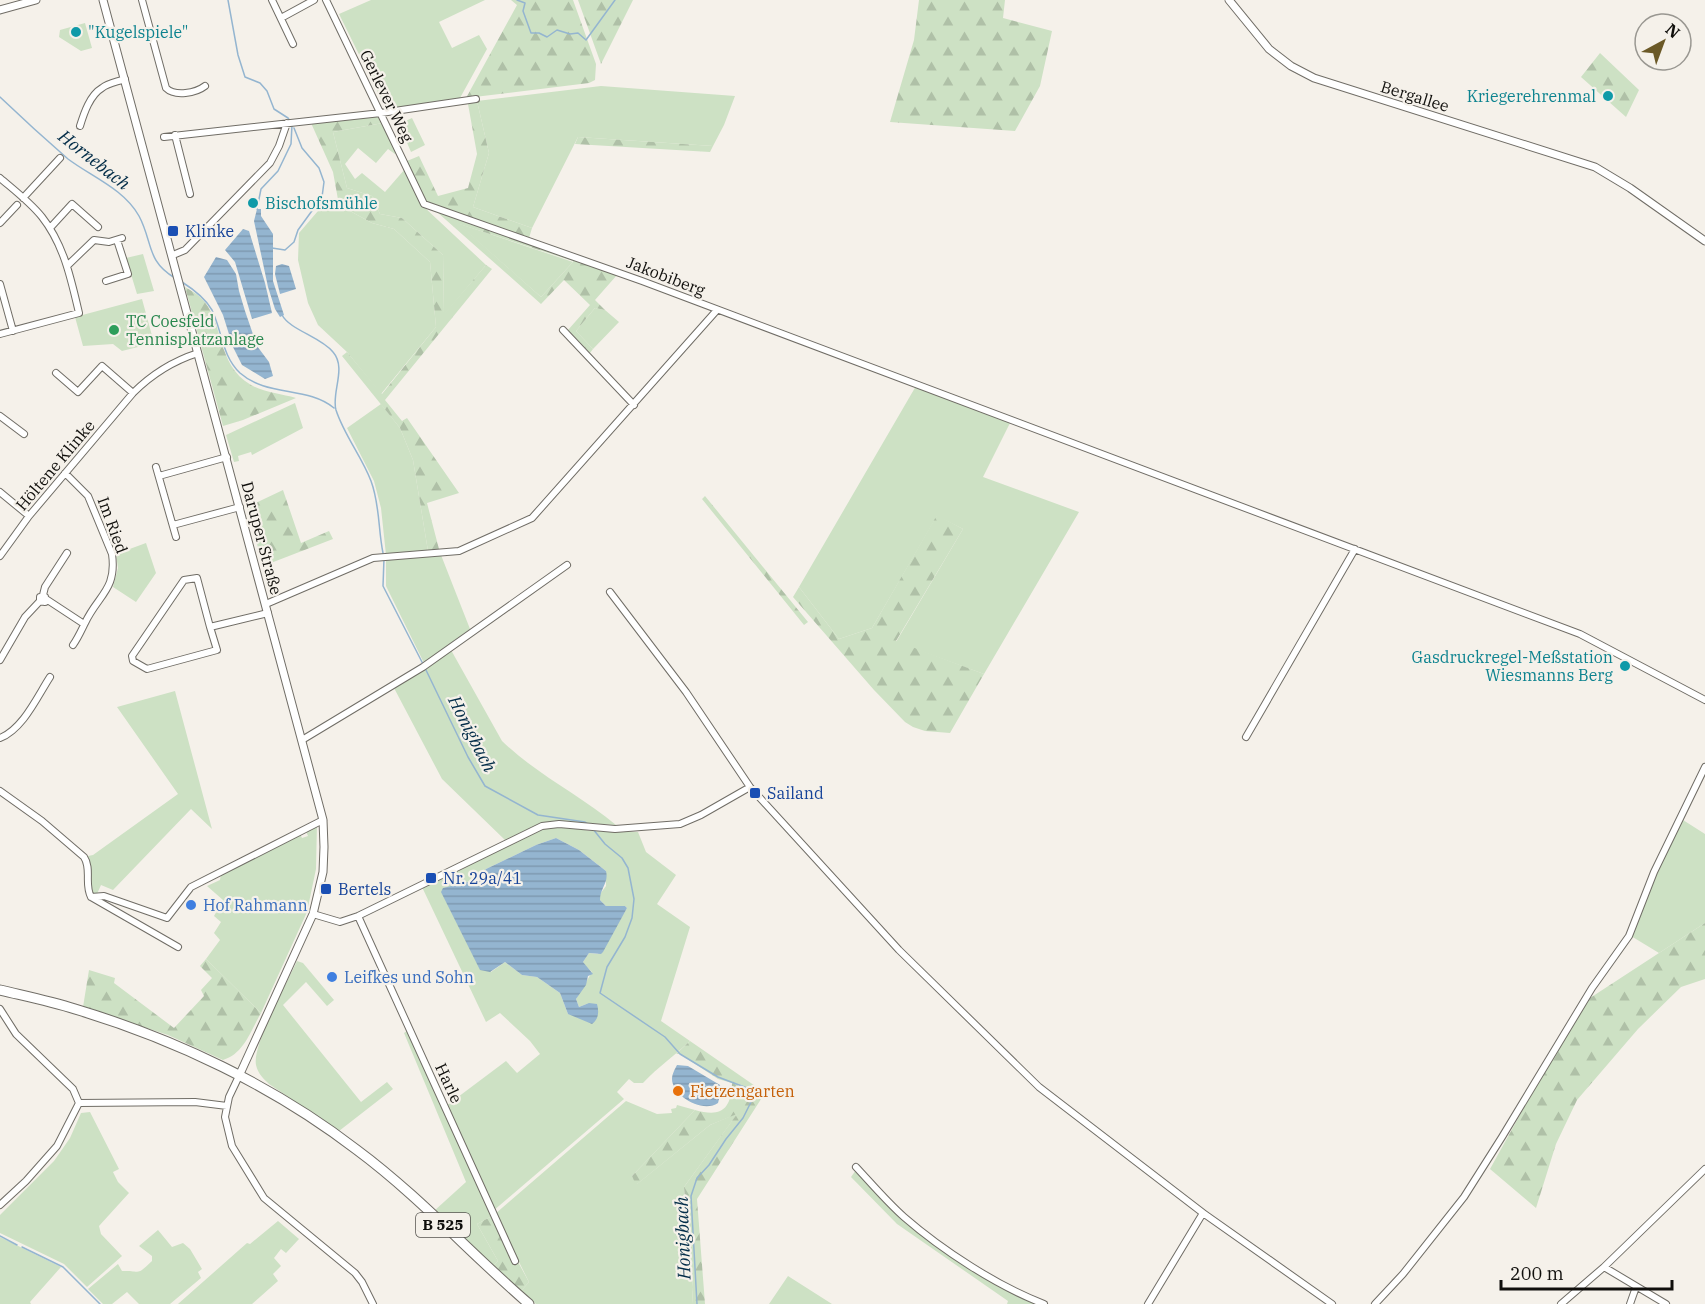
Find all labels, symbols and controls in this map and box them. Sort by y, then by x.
north arrow [1633,12,1693,72]
text: N [1662,19,1684,42]
place label: "Kugelspiele" [88,22,188,42]
marker: "Kugelspiele" [69,25,83,39]
street label: Gerlever Weg [356,47,418,146]
street label: Bergallee [1378,76,1452,116]
place label: Kriegerehrenmal [1467,86,1596,106]
marker: Kriegerehrenmal [1601,89,1615,103]
water label: Hornebach [53,124,135,195]
place label: Bischofsmühle [265,193,378,213]
marker: Bischofsmühle [246,196,260,210]
place label: Klinke [185,221,234,241]
marker: Klinke [166,224,180,238]
street label: Jakobiberg [624,252,709,300]
place label: TC Coesfeld Tennisplatzanlage [126,311,264,349]
marker: TC Coesfeld Tennisplatzanlage [107,323,121,337]
street label: Höltene Klinke [11,416,99,514]
street label: Daruper Straße [237,479,287,597]
street label: Im Ried [94,494,133,556]
place label: Gasdruckregel-Meßstation Wiesmanns Berg [1411,647,1613,685]
marker: Gasdruckregel-Meßstation Wiesmanns Berg [1618,659,1632,673]
water label: Honigbach [443,691,502,776]
place label: Sailand [767,783,824,803]
marker: Sailand [748,786,762,800]
place label: Nr. 29a/41 [443,868,522,888]
marker: Nr. 29a/41 [424,871,438,885]
place label: Bertels [338,879,391,899]
marker: Bertels [319,882,333,896]
place label: Hof Rahmann [203,895,308,915]
marker: Hof Rahmann [184,898,198,912]
place label: Leifkes und Sohn [344,967,474,987]
marker: Leifkes und Sohn [325,970,339,984]
street label: Harle [431,1060,467,1106]
place label: Fietzengarten [690,1081,795,1101]
marker: Fietzengarten [671,1084,685,1098]
water label: Honigbach [670,1196,695,1281]
road number: B 525 [416,1213,470,1237]
scale bar [1501,1253,1672,1291]
text: 200 m [1510,1262,1564,1285]

